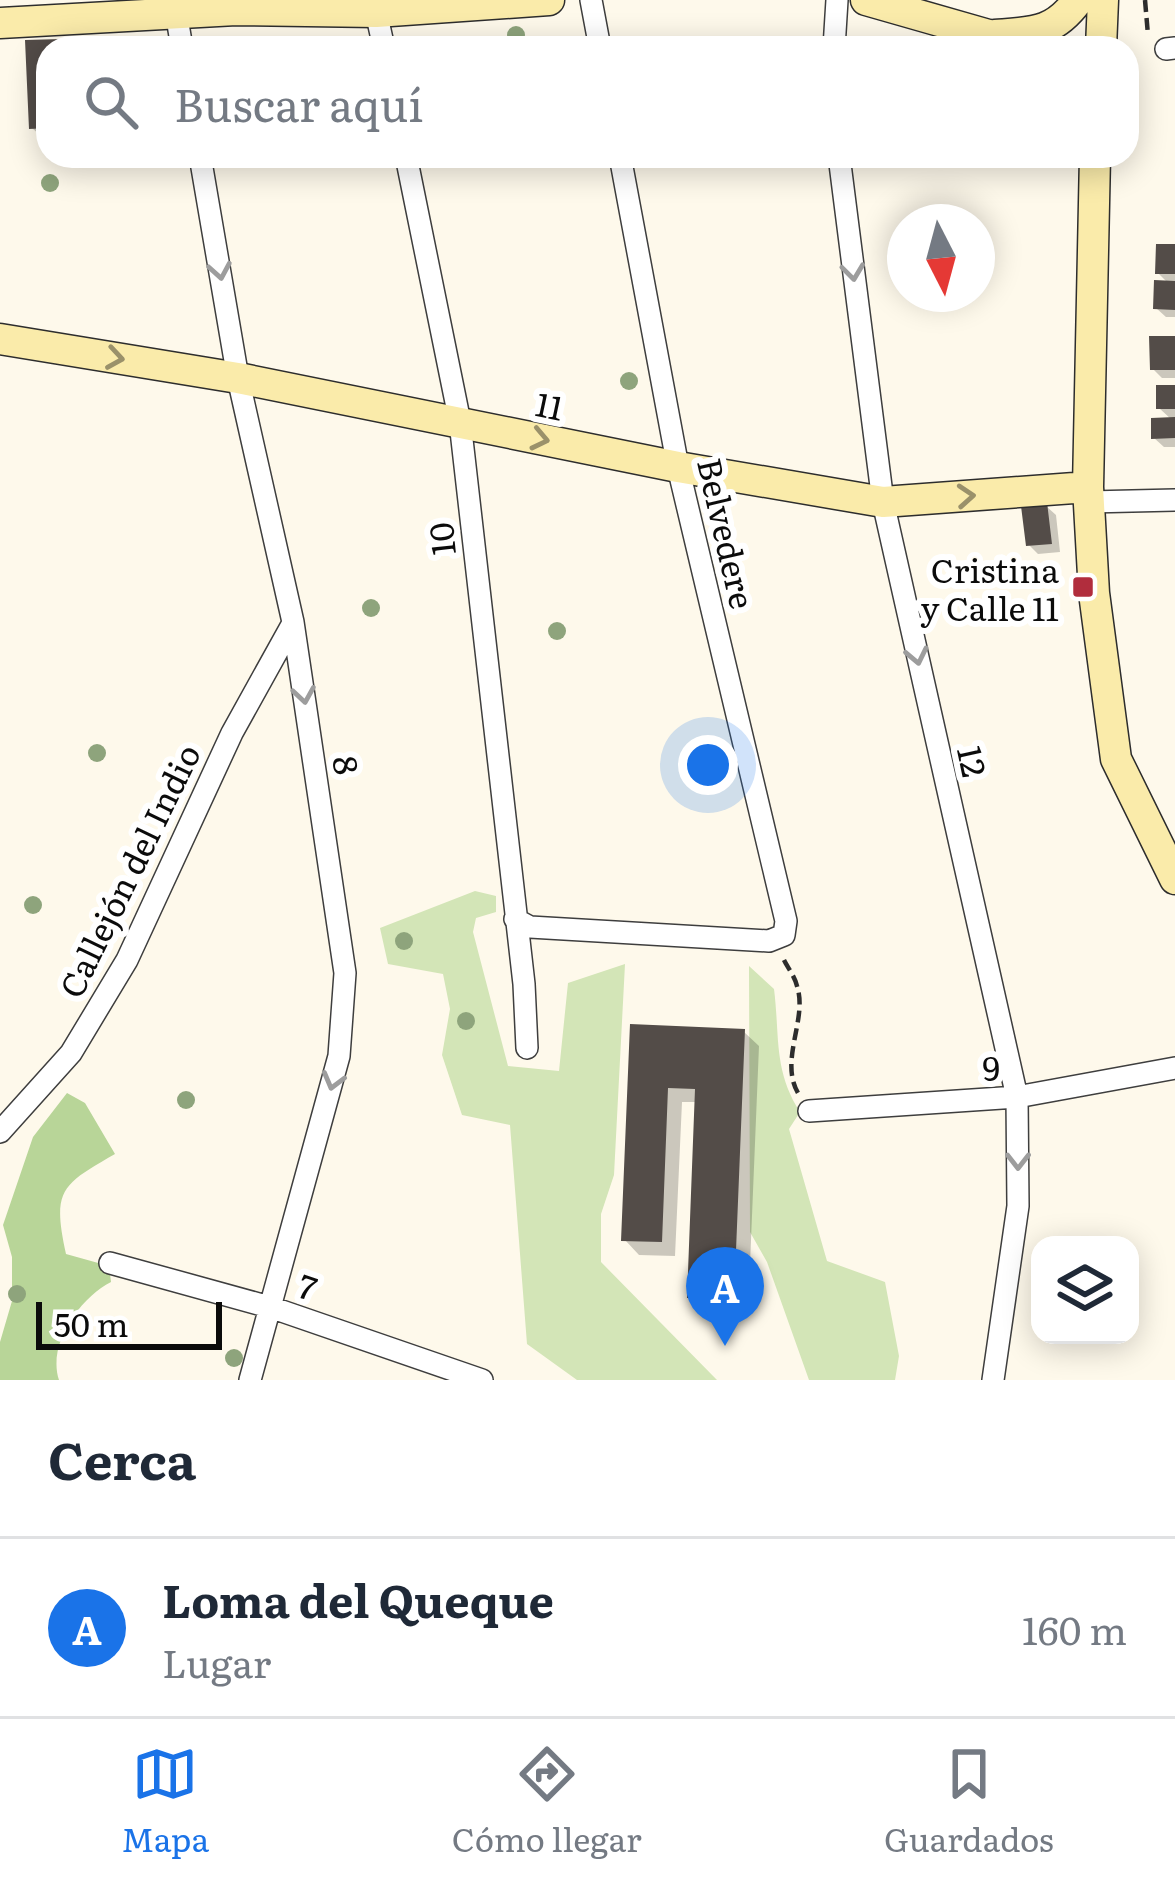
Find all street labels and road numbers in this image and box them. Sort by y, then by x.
street label: 11 [532,377,568,431]
street label: Belvedere [687,453,769,613]
street label: 10 [414,520,466,558]
street label: Callejón del Indio [45,735,211,1005]
street label: 12 [947,741,1001,781]
street label: 8 [322,752,374,778]
street label: 9 [981,1041,1001,1091]
street label: 7 [292,1259,324,1311]

